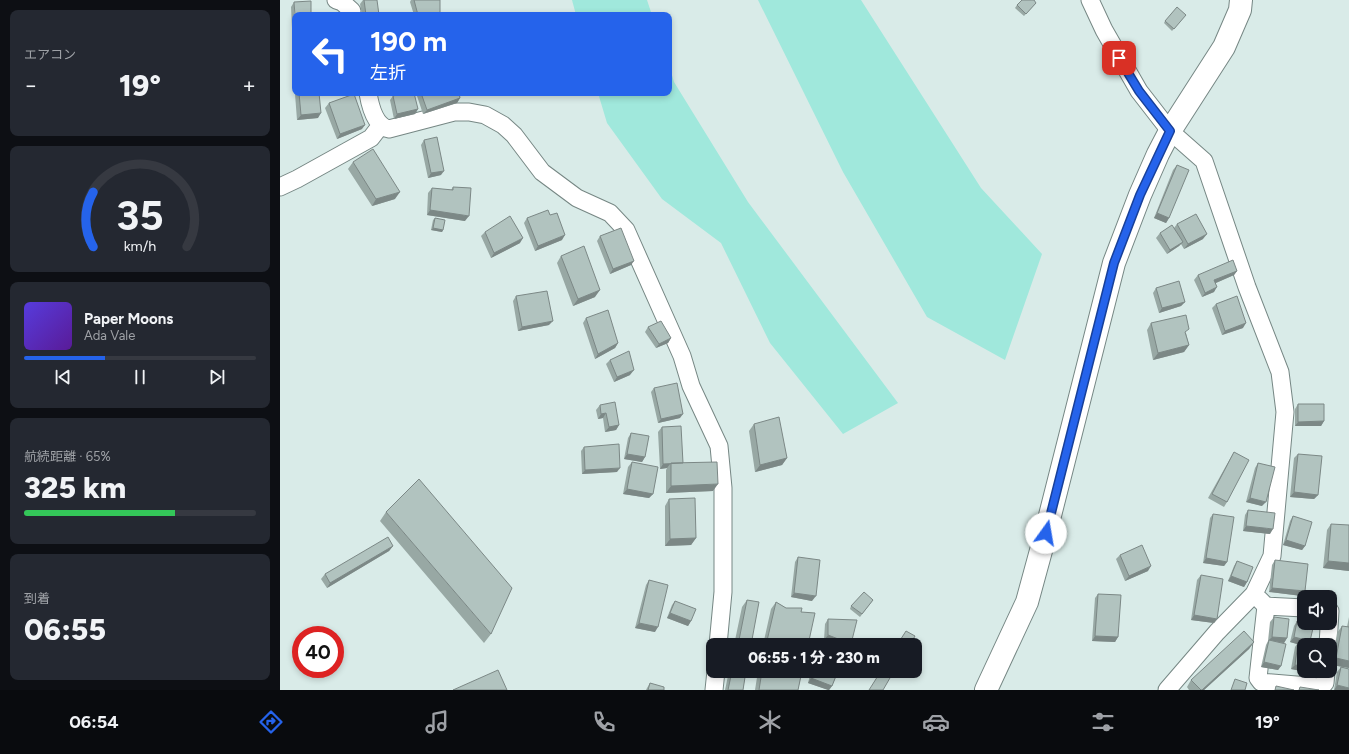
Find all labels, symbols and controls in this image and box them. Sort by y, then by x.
text: 190 m [370,24,447,58]
icon: left [304,28,356,80]
pin [1102,41,1136,75]
text: エアコン [24,47,76,62]
icon: arrive [1108,47,1130,69]
text: 左折 [370,62,406,84]
text: 19° [119,67,161,104]
text: − [24,72,38,99]
text: + [242,72,256,99]
text: 35 [116,190,164,240]
text: km/h [124,237,156,255]
text: Paper Moons [84,310,173,328]
text: Ada Vale [84,328,135,343]
icon: previous [52,366,74,388]
icon: pause [129,366,151,388]
icon: next [206,366,228,388]
text: 航続距離 · 65% [24,449,111,464]
text: 325 km [24,469,126,506]
position arrow [1025,512,1067,554]
map controls [1297,590,1337,678]
button: sound [1297,590,1337,630]
text: 到着 [24,591,50,606]
text: 06:55 [24,611,106,648]
speed limit sign: 40 [292,626,344,678]
button: search [1297,638,1337,678]
text: 06:55 · 1 分 · 230 m [748,649,880,667]
icon: directions [257,708,285,736]
icon: music [423,708,451,736]
icon: phone [590,708,618,736]
icon: climate [756,708,784,736]
icon: car [922,708,950,736]
icon: filters [1089,708,1117,736]
text: 06:54 [69,711,119,733]
text: 19° [1255,711,1280,733]

